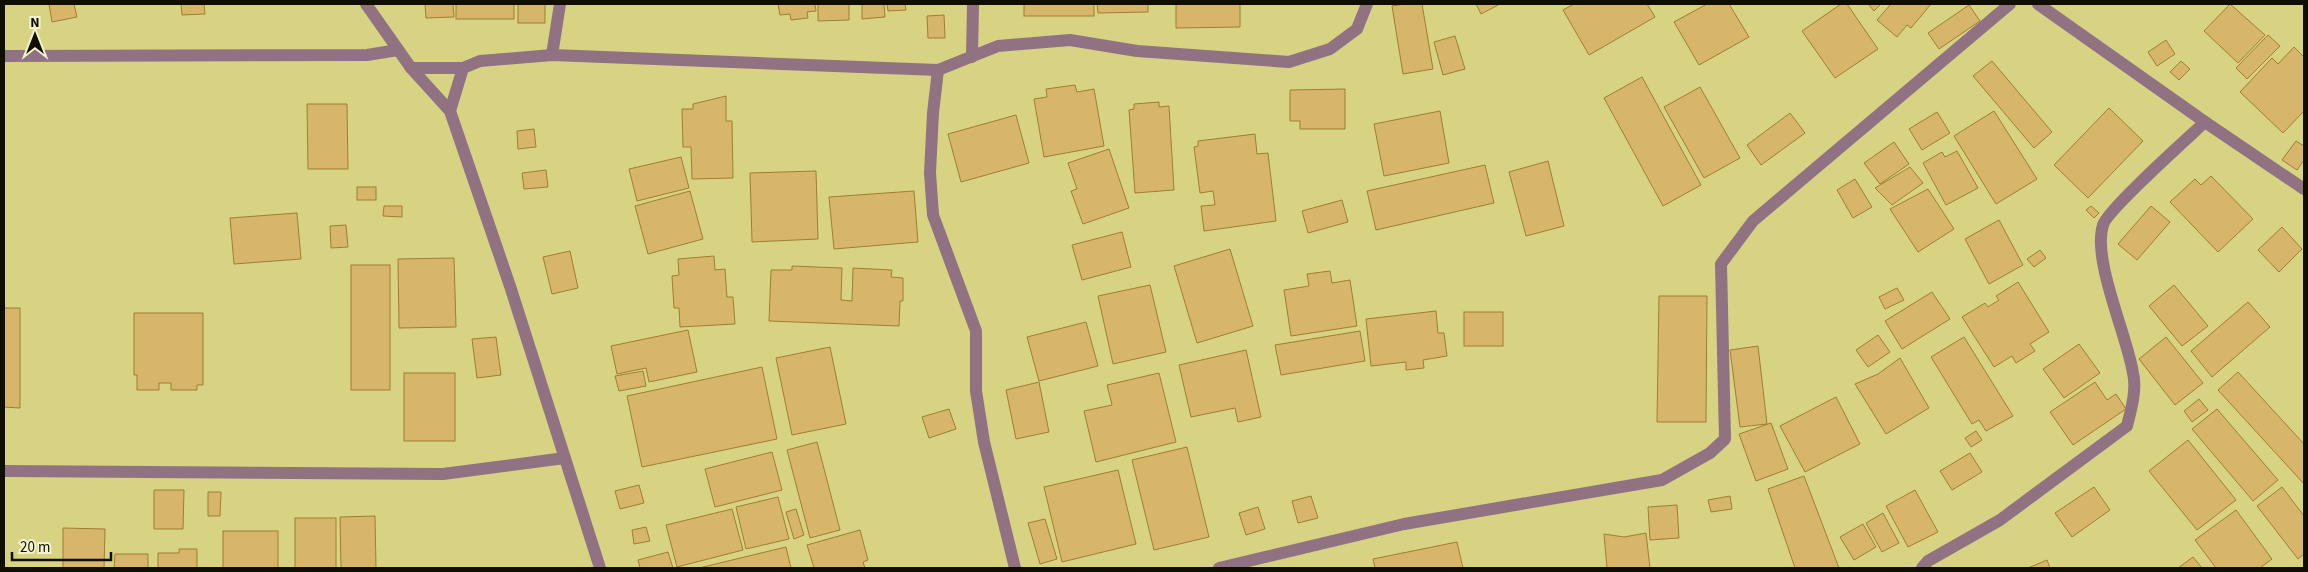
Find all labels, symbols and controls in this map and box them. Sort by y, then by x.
north arrow [10,10,60,60]
text: N [30,13,40,33]
scale bar [12,530,111,562]
text: 20 m [20,537,50,558]

